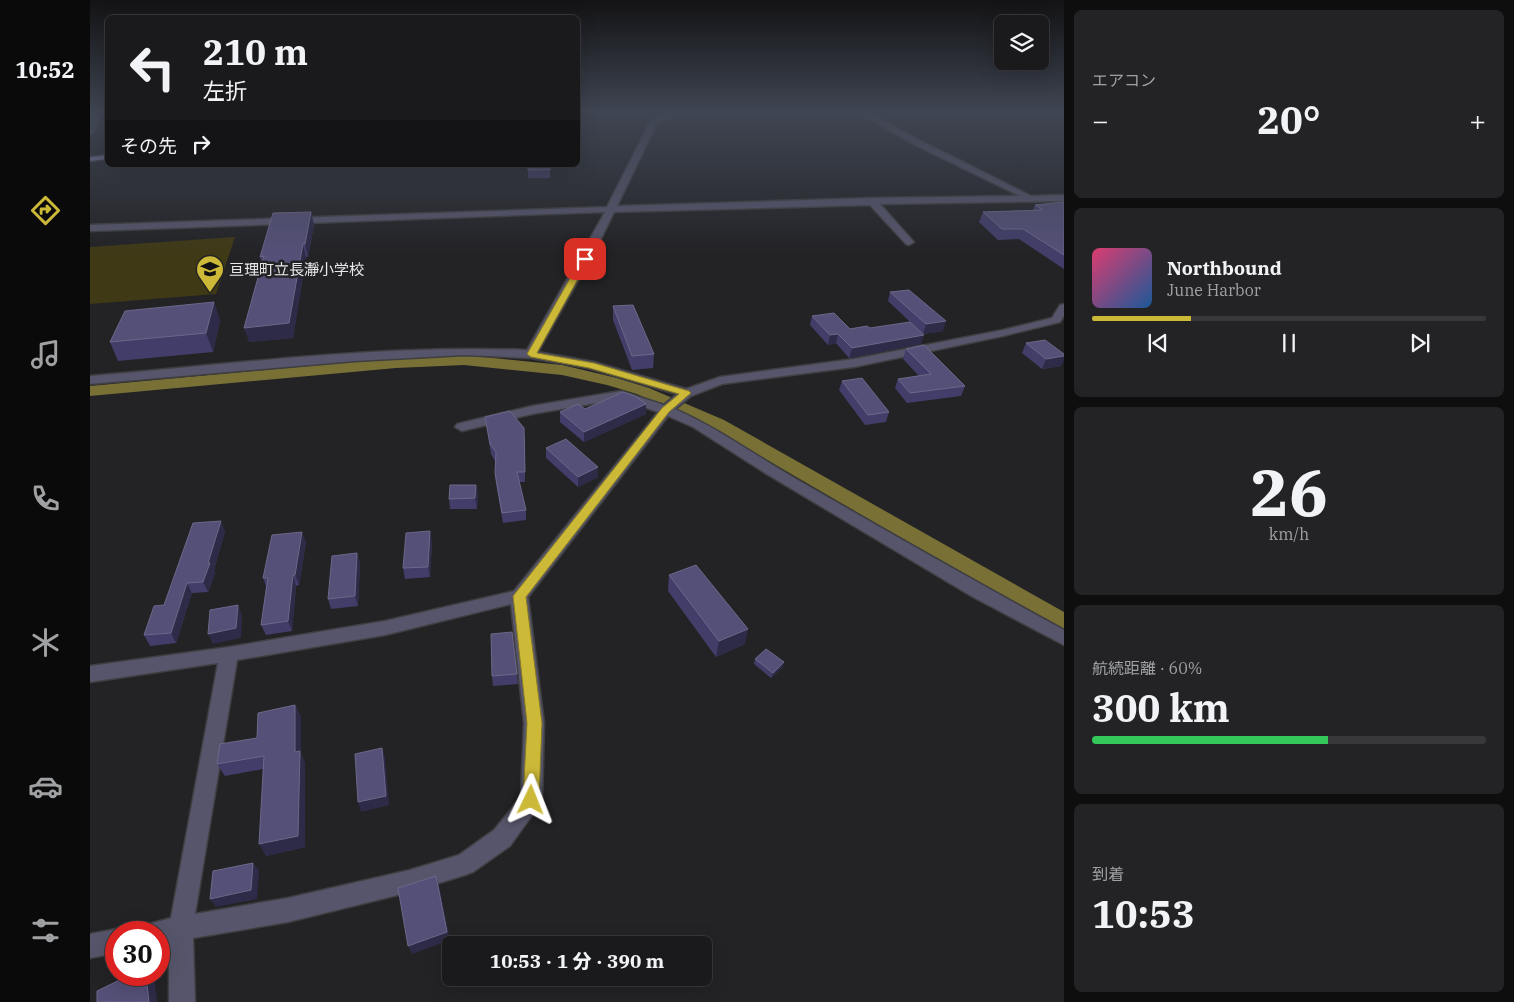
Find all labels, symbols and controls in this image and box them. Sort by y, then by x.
map controls [994,15,1049,70]
button: layers [994,15,1049,70]
text: 210 m [203,29,308,75]
icon: left [120,35,185,100]
text: 10:52 [15,55,75,84]
text: エアコン [1092,70,1156,90]
text: 左折 [203,76,247,105]
text: 20° [1257,95,1321,144]
text: − [1092,102,1109,139]
text: + [1469,102,1486,139]
icon: right [187,130,215,158]
text: その先 [120,134,177,158]
icon: directions [28,193,63,228]
pin [564,238,606,280]
icon: arrive [571,245,599,273]
school or university icon: 亘理町立長瀞小学校 [195,254,225,293]
text: Northbound [1167,256,1282,280]
place label: 亘理町立長瀞小学校 [229,260,364,279]
text: June Harbor [1167,280,1261,300]
icon: previous [1144,329,1172,357]
icon: pause [1275,329,1303,357]
icon: next [1406,329,1434,357]
icon: music [28,337,63,372]
text: 26 [1250,449,1328,534]
icon: phone [28,481,63,516]
text: km/h [1269,524,1309,544]
icon: climate [28,625,63,660]
text: 航続距離 · 60% [1092,658,1202,678]
text: 300 km [1092,683,1230,732]
icon: car [28,769,63,804]
position arrow [504,773,556,825]
text: 到着 [1092,864,1124,884]
text: 10:53 [1092,889,1195,938]
icon: filters [28,913,63,948]
speed limit sign: 30 [105,921,170,986]
text: 10:53 · 1 分 · 390 m [490,949,664,973]

